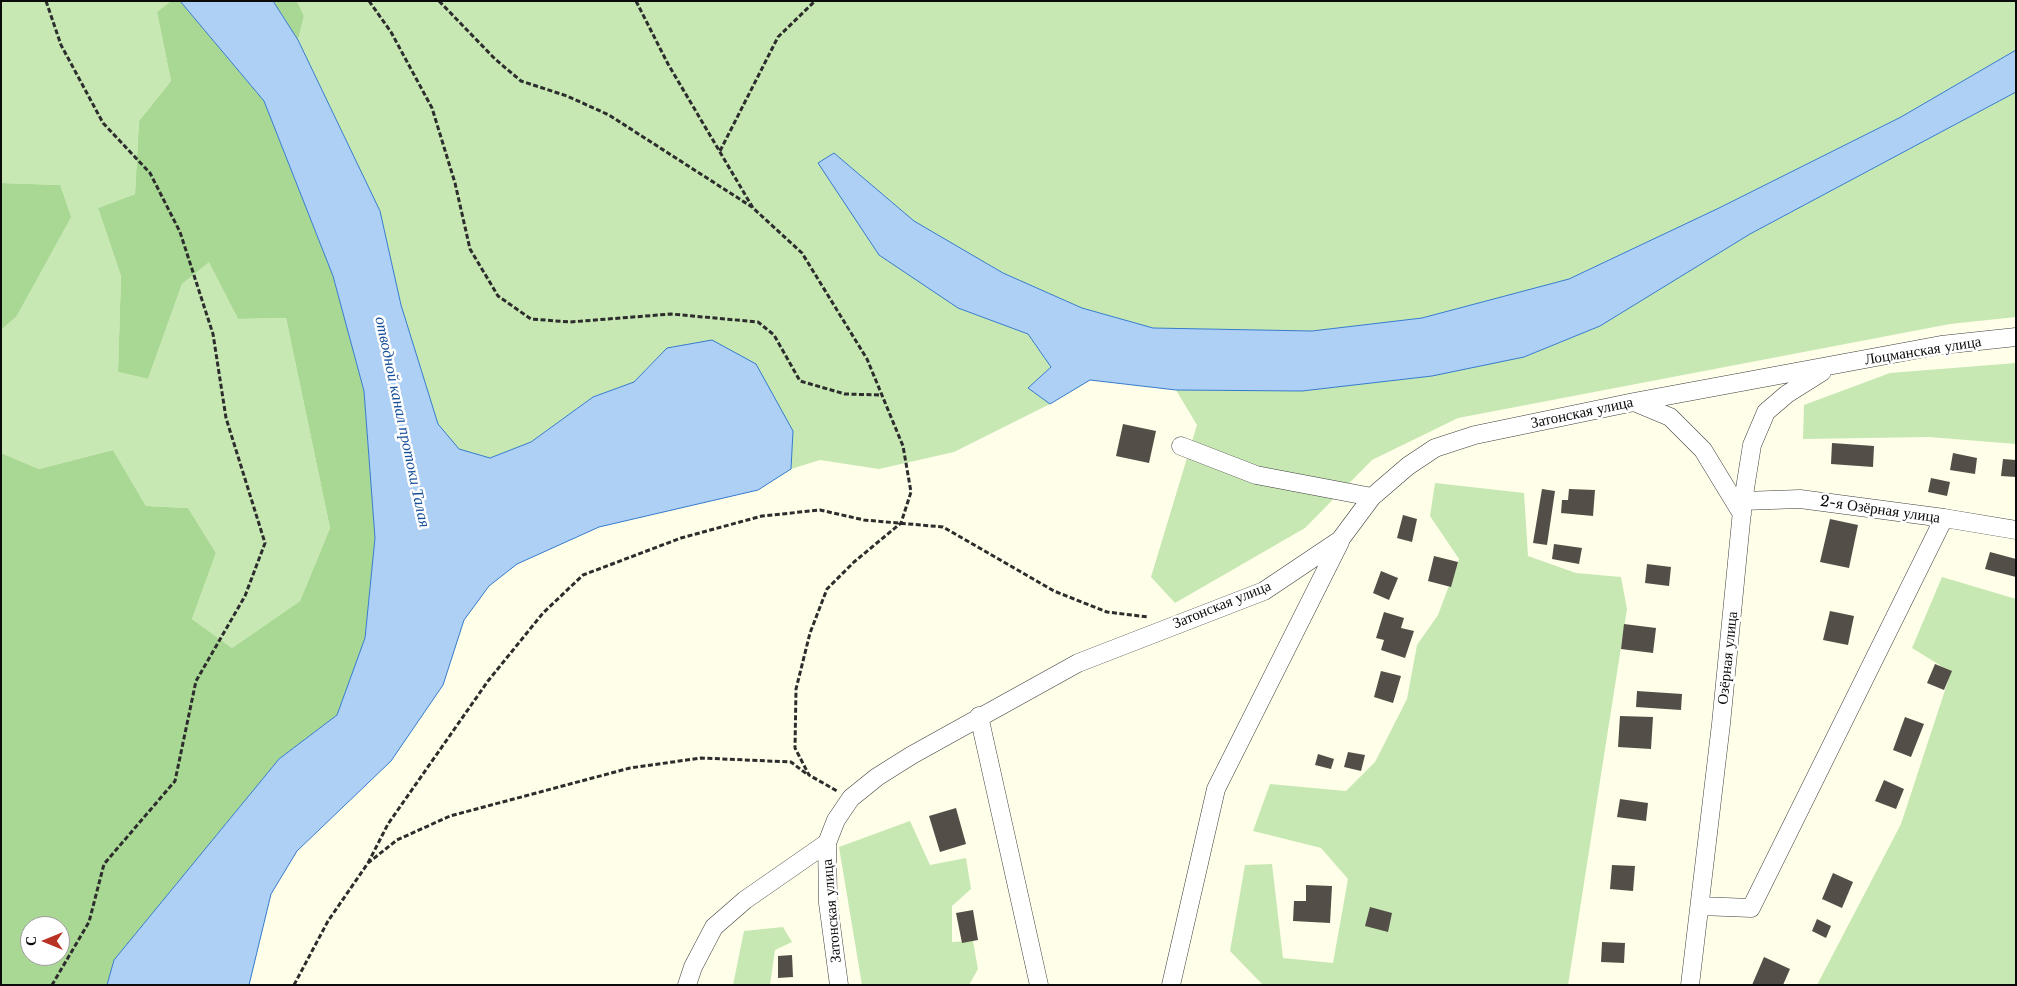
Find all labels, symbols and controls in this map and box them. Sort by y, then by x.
water label: отводной канал протоки Талая [370,315,434,529]
street label: Лоцманская улица [1863,333,1983,369]
street label: Затонская улица [1529,393,1635,433]
street label: 2-я Озёрная улица [1819,493,1941,527]
street label: Затонская улица [1170,577,1274,633]
street label: Озёрная улица [1714,610,1742,706]
street label: Затонская улица [818,858,846,964]
north arrow [20,916,70,966]
text: С [22,936,40,946]

